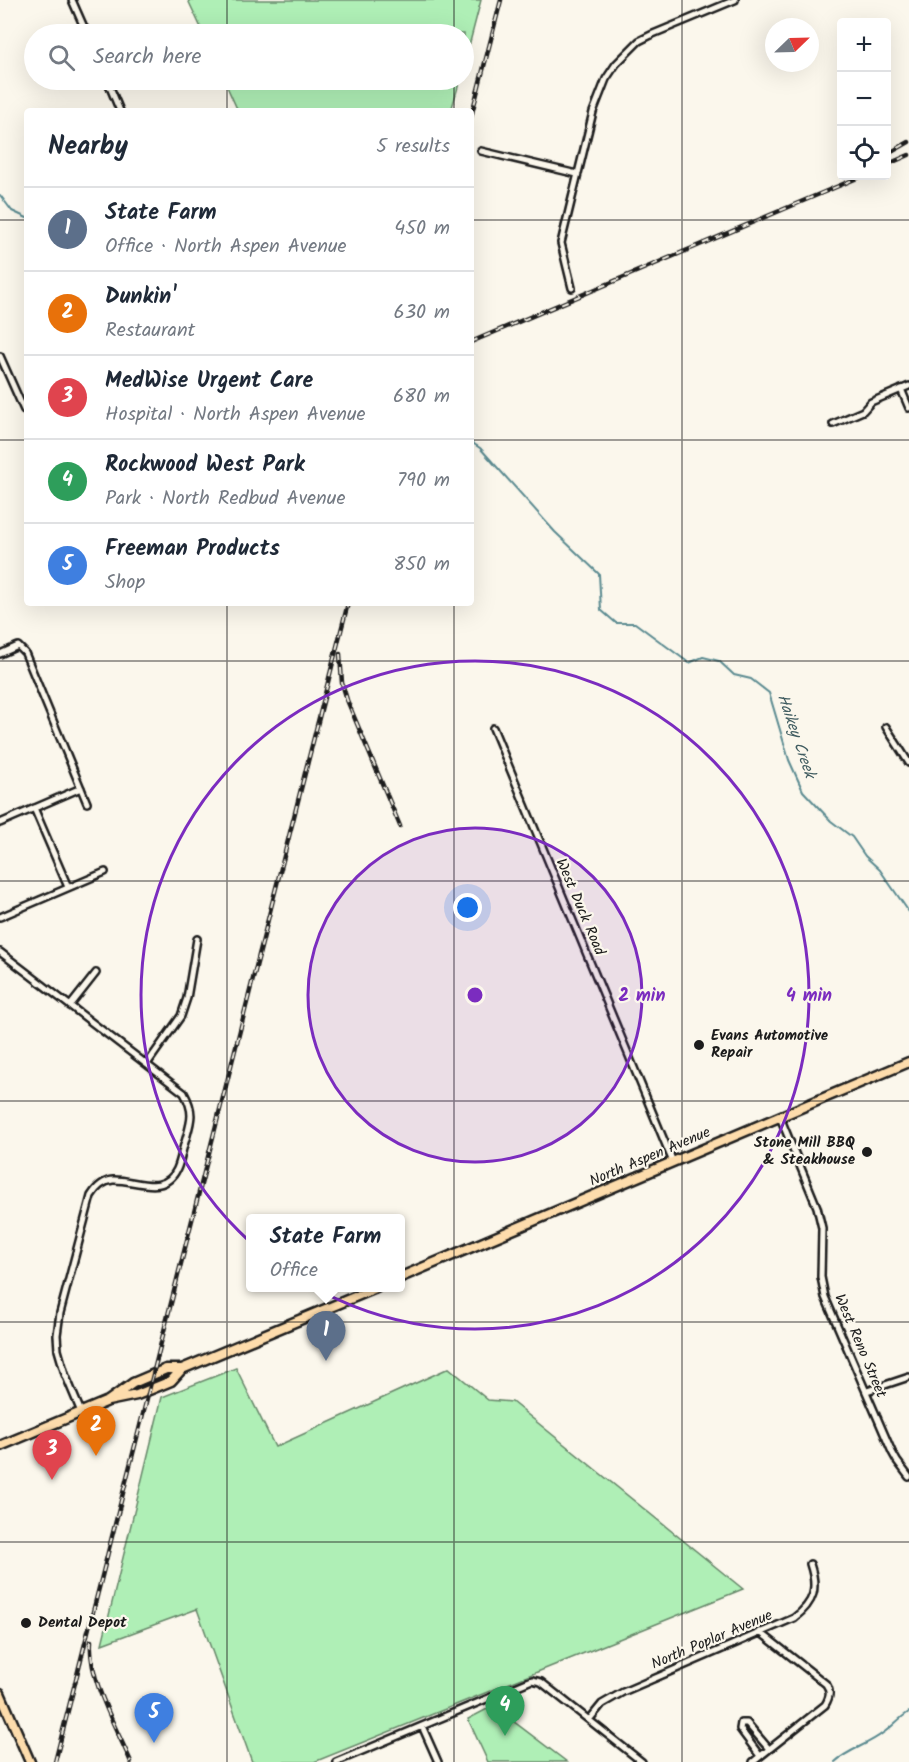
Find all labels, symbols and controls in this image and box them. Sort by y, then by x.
north arrow [765,18,819,72]
map controls [837,18,891,180]
button: + [837,18,891,72]
search box [24,24,474,90]
text: Search here [93,40,201,75]
icon: search [45,41,78,74]
button: − [837,72,891,126]
text: Nearby [48,126,128,168]
button: locate [837,126,891,180]
text: 5 results [376,131,450,163]
text: State Farm [105,196,217,231]
text: 1 [64,213,71,245]
text: 450 m [394,213,450,245]
text: Office · North Aspen Avenue [105,231,347,263]
text: Dunkin' [105,280,176,315]
text: 2 [62,297,73,329]
text: 630 m [394,297,450,329]
text: Restaurant [105,315,195,347]
text: MedWise Urgent Care [105,364,313,399]
text: 3 [62,381,73,413]
text: 680 m [393,381,450,413]
text: Hospital · North Aspen Avenue [105,399,366,431]
text: Rockwood West Park [105,448,305,483]
text: 4 [62,465,73,497]
text: 790 m [397,465,450,497]
text: Park · North Redbud Avenue [105,483,345,515]
text: Freeman Products [105,532,280,567]
text: 5 [62,549,73,581]
text: 850 m [393,549,450,581]
text: Shop [105,567,145,599]
water label: Haikey Creek [770,691,823,784]
street label: West Duck Road [549,855,611,960]
your location [453,893,482,922]
text: 2 min [619,982,665,1011]
text: 4 min [786,982,832,1011]
centre of rings [465,985,485,1005]
place label: Evans Automotive Repair [711,1024,829,1065]
marker: Evans Automotive Repair [692,1038,706,1052]
street label: North Aspen Avenue [586,1121,714,1193]
place label: Stone Mill BBQ & Steakhouse [754,1131,856,1172]
marker: Stone Mill BBQ & Steakhouse [860,1145,874,1159]
popup [246,1214,405,1292]
text: State Farm [270,1220,381,1255]
text: Office [270,1255,318,1287]
street label: West Reno Street [827,1290,893,1402]
pin: 1 [306,1312,346,1361]
pin: 2 [76,1406,116,1456]
pin: 3 [32,1430,72,1480]
street label: North Poplar Avenue [648,1604,777,1676]
place label: Dental Depot [38,1611,127,1635]
marker: Dental Depot [19,1616,33,1630]
pin: 4 [486,1686,524,1736]
pin: 5 [134,1694,174,1743]

